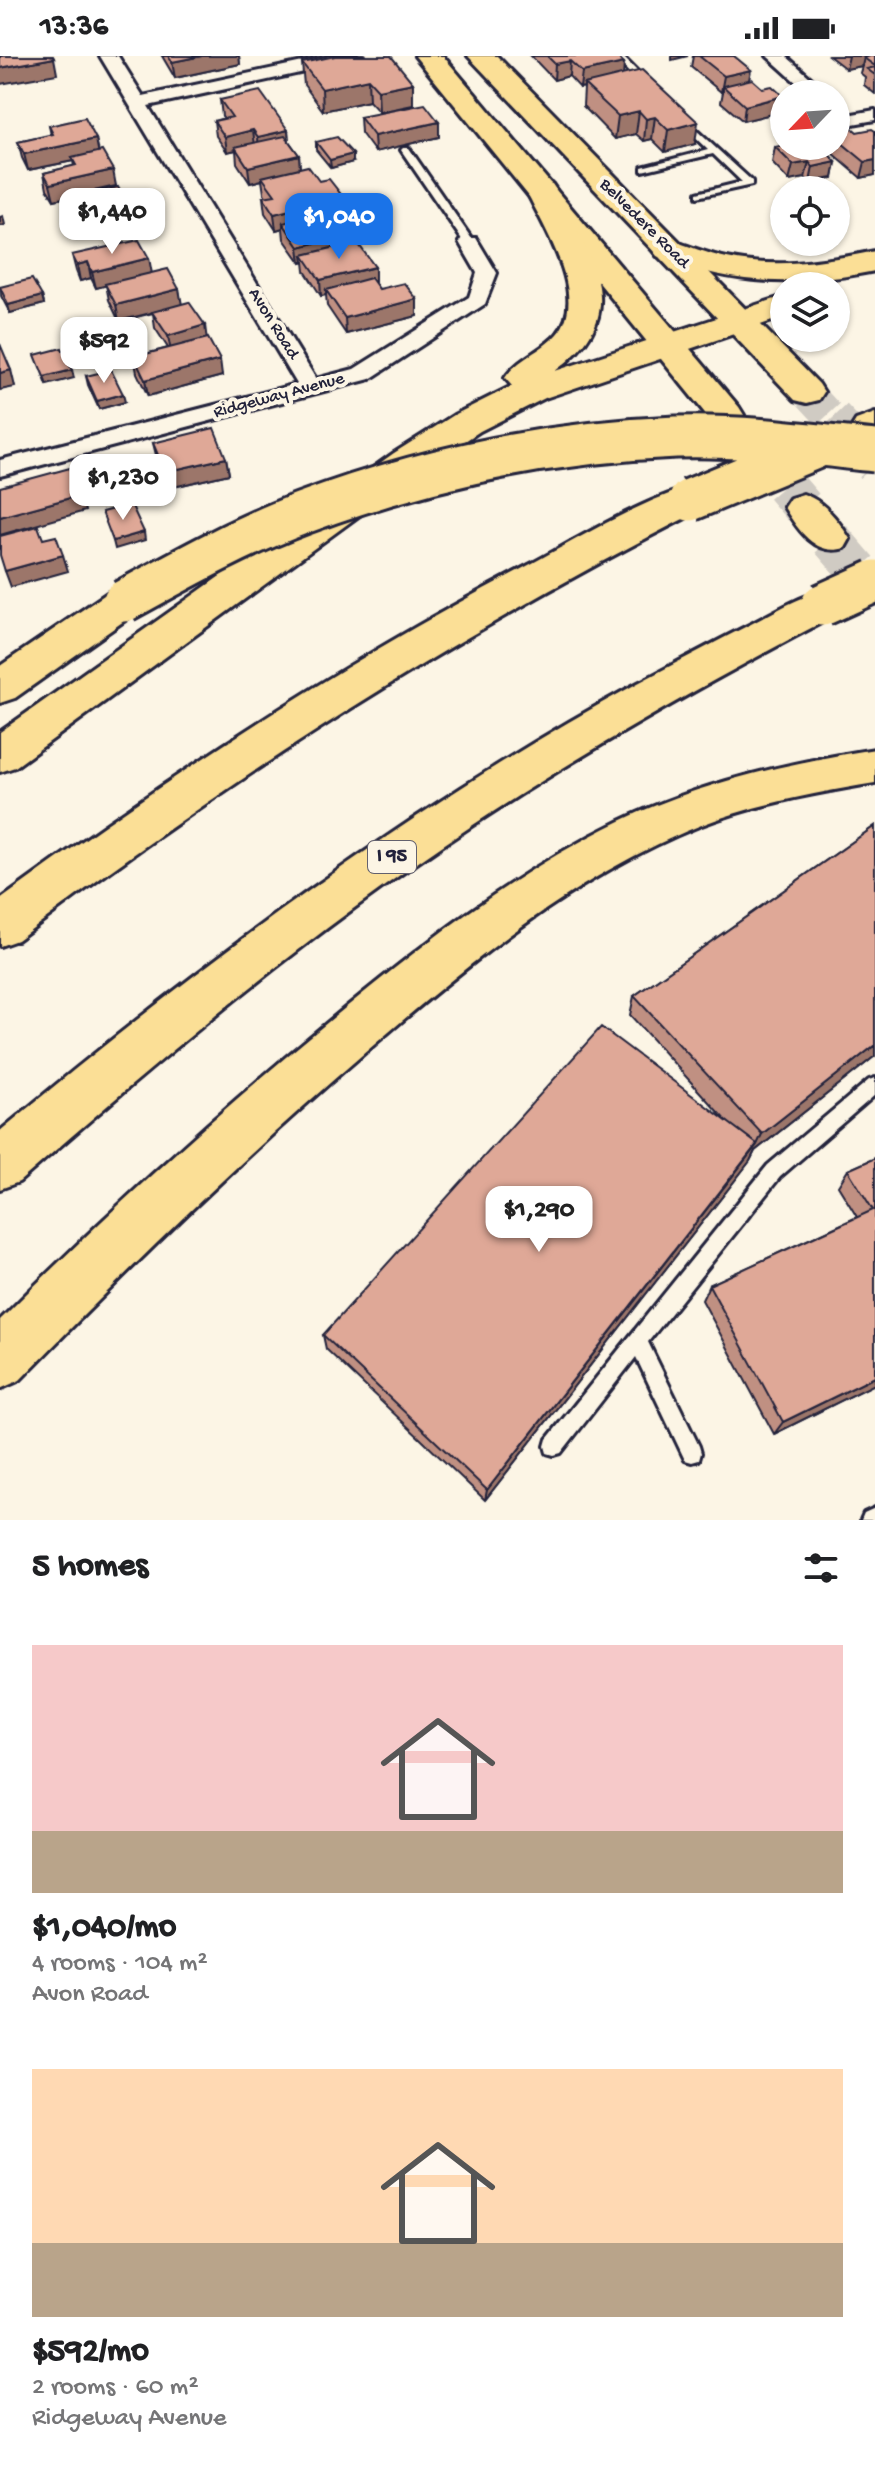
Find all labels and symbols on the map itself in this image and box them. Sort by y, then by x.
north arrow [770,80,850,160]
street label: Belvedere Road [594,174,694,274]
pin: $1,440 [47,188,177,256]
pin: $1,040 [274,193,404,261]
street label: Avon Road [243,285,304,365]
pin: $592 [57,317,151,385]
street label: Ridgeway Avenue [211,368,347,424]
pin: $1,230 [58,454,188,522]
road number: I 95 [368,841,416,873]
pin: $1,290 [474,1186,604,1254]

